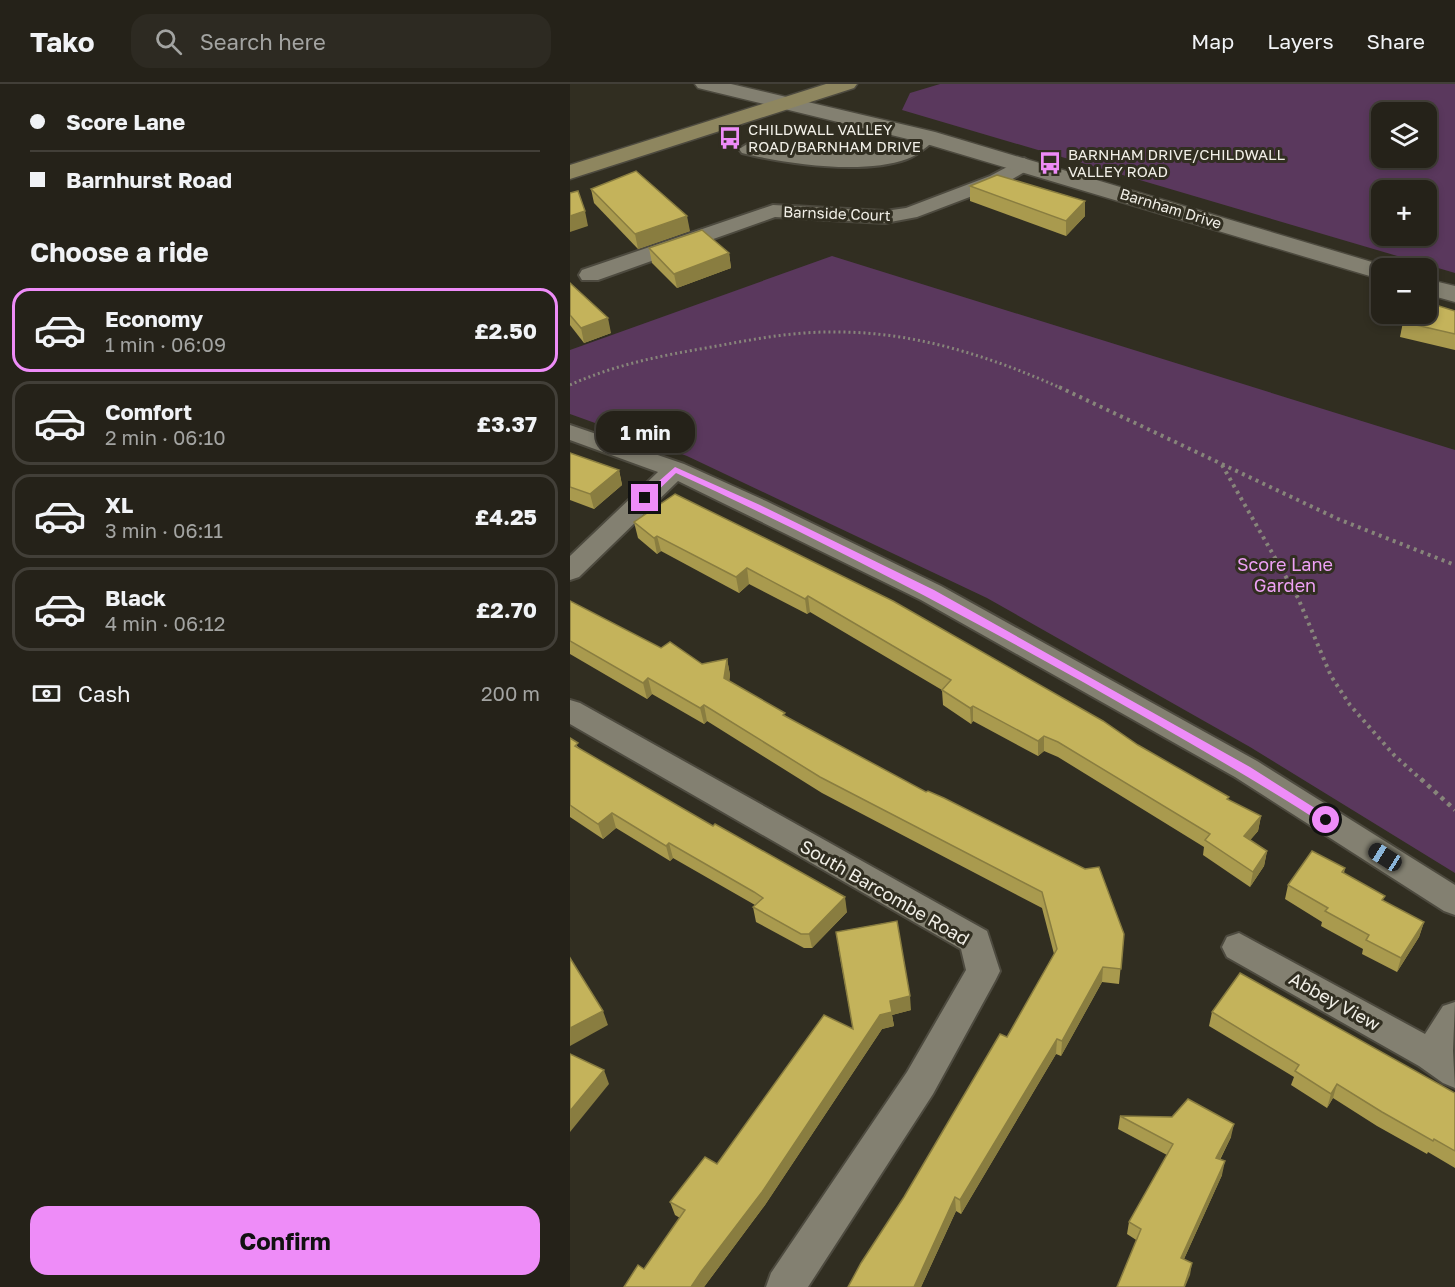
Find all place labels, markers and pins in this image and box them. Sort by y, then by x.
place label: CHILDWALL VALLEY ROAD/BARNHAM DRIVE [748,120,921,155]
bus stop icon: CHILDWALL VALLEY ROAD/BARNHAM DRIVE [717,125,743,151]
place label: BARNHAM DRIVE/CHILDWALL VALLEY ROAD [1068,145,1286,180]
bus stop icon: BARNHAM DRIVE/CHILDWALL VALLEY ROAD [1037,150,1063,176]

